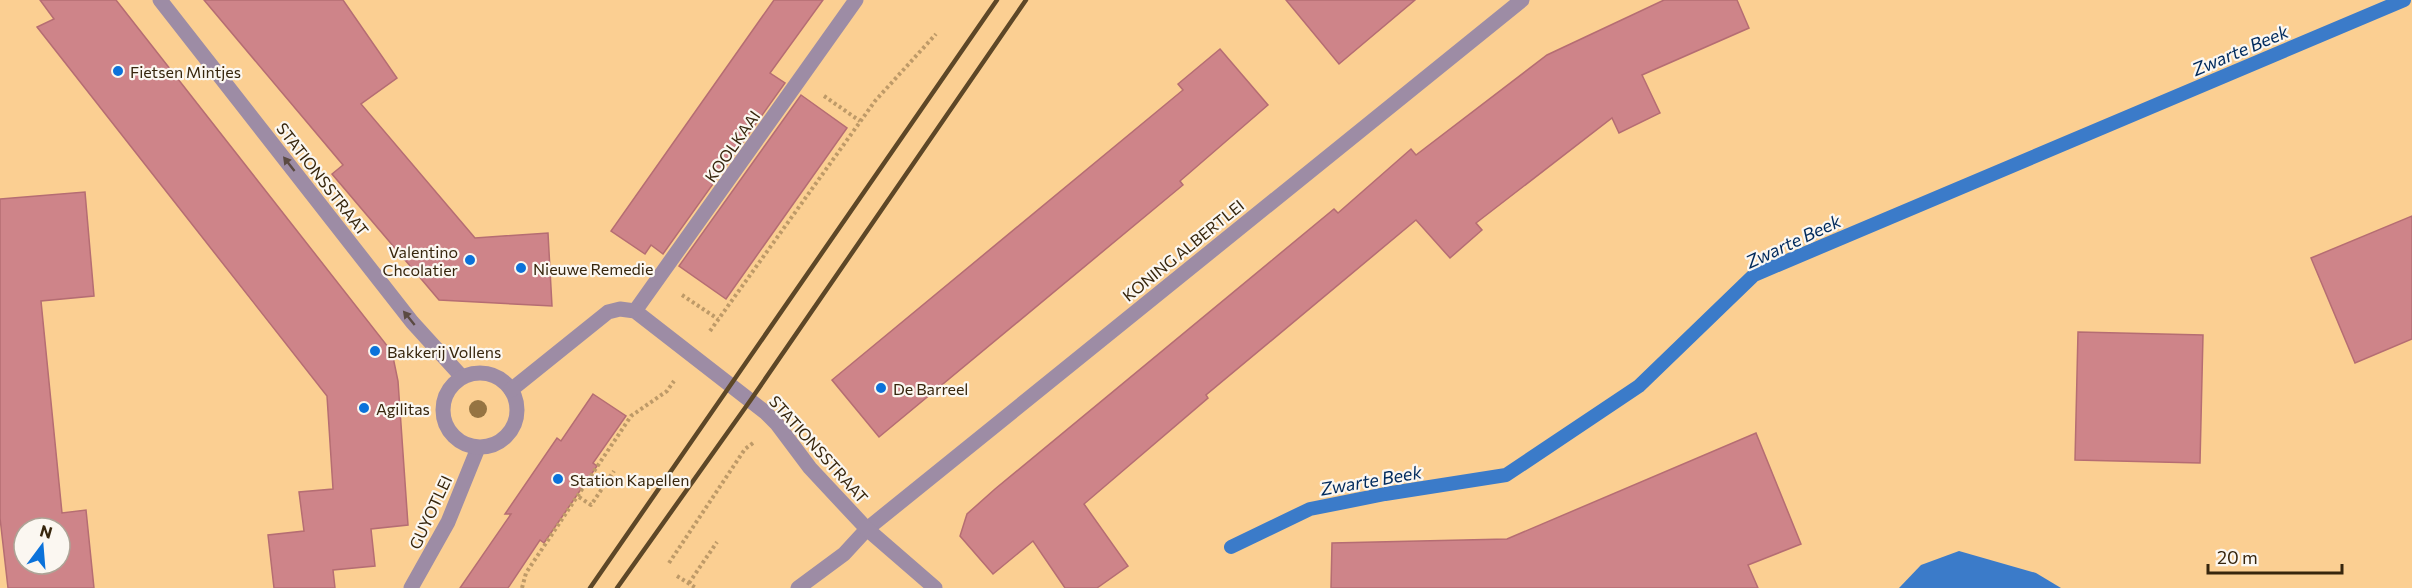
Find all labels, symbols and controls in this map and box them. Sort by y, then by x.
water label: Zwarte Beek [2187,19,2293,81]
place label: Fietsen Mintjes [130,62,241,81]
marker: Fietsen Mintjes [111,64,125,78]
street label: KOOLKAAI [700,107,764,185]
street label: STATIONSSTRAAT [273,119,373,239]
one-way arrow [282,156,295,172]
street label: KONING ALBERTLEI [1119,195,1247,305]
water label: Zwarte Beek [1741,209,1845,273]
place label: Valentino Chcolatier [382,242,459,279]
marker: Valentino Chcolatier [463,253,477,267]
place label: Nieuwe Remedie [533,259,653,278]
marker: Nieuwe Remedie [514,261,528,275]
one-way arrow [403,310,416,325]
place label: Bakkerij Vollens [387,342,501,361]
marker: Bakkerij Vollens [368,344,382,358]
place label: De Barreel [893,379,968,398]
marker: De Barreel [874,381,888,395]
street label: STATIONSSTRAAT [766,391,872,507]
place label: Agilitas [376,399,430,418]
marker: Agilitas [357,401,371,415]
water label: Zwarte Beek [1318,460,1425,500]
place label: Station Kapellen [570,470,689,489]
street label: GUYOTLEI [405,472,455,552]
marker: Station Kapellen [551,472,565,486]
north arrow [12,516,72,576]
text: N [38,520,55,542]
scale bar [2208,537,2342,575]
text: 20 m [2217,546,2258,568]

